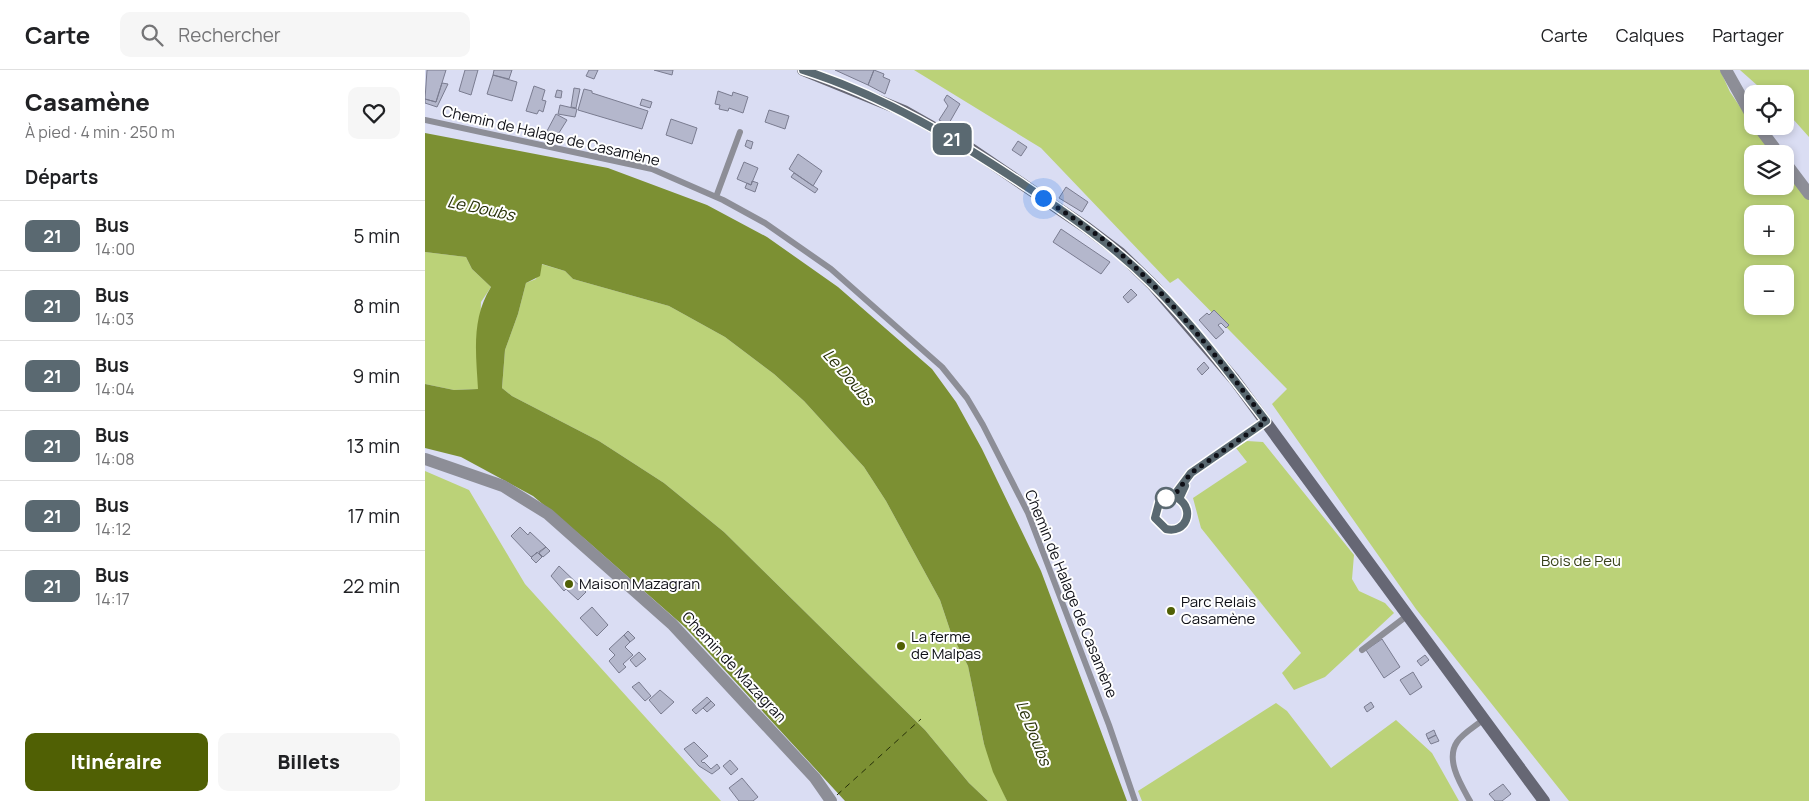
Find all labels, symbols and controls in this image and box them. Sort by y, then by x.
search box [120,12,470,57]
text: Carte [25,18,90,51]
icon: search [138,21,166,49]
text: Rechercher [178,22,281,48]
text: Carte [1541,23,1588,47]
text: Calques [1616,23,1684,47]
text: Partager [1712,23,1784,47]
text: Casamène [25,85,150,118]
map controls [1744,85,1794,315]
button: locate [1744,85,1794,135]
button: heart [348,87,400,139]
street label: Chemin de Halage de Casamène [440,100,662,171]
text: À pied · 4 min · 250 m [25,121,175,143]
line badge: 21 [929,123,975,155]
text: 21 [943,127,961,151]
button: layers [1744,145,1794,195]
text: Départs [25,164,98,190]
your location [1031,186,1056,211]
water label: Le Doubs [445,190,518,226]
button: + [1744,205,1794,255]
text: Bus [95,212,129,238]
text: 5 min [353,223,400,249]
text: 21 [43,224,62,248]
text: 14:00 [95,238,135,260]
button: − [1744,265,1794,315]
text: Bus [95,282,129,308]
text: 8 min [353,293,400,319]
text: 21 [43,294,62,318]
text: 14:03 [95,308,134,330]
water label: Le Doubs [818,344,881,411]
text: Bus [95,352,129,378]
text: 9 min [353,363,400,389]
text: 21 [43,364,62,388]
text: 14:04 [95,378,135,400]
text: Bus [95,422,129,448]
text: 13 min [346,433,400,459]
text: 21 [43,434,62,458]
text: 14:08 [95,448,135,470]
street label: Chemin de Halage de Casamène [1020,487,1123,701]
unlabelled marker [1155,487,1177,509]
text: Bus [95,492,129,518]
text: 17 min [347,503,400,529]
text: 21 [43,504,62,528]
text: 14:12 [95,518,131,540]
park label: Bois de Peu [1541,550,1621,571]
text: Bus [95,562,129,588]
text: 22 min [343,573,400,599]
place label: Maison Mazagran [579,573,700,594]
text: 21 [43,574,62,598]
marker: Maison Mazagran [563,578,575,590]
text: 14:17 [95,588,130,610]
place label: Parc Relais Casamène [1181,591,1256,629]
marker: Parc Relais Casamène [1165,605,1177,617]
street label: Chemin de Mazagran [677,606,792,727]
place label: La ferme de Malpas [911,626,981,664]
marker: La ferme de Malpas [895,640,907,652]
water label: Le Doubs [1011,697,1058,770]
button: Itinéraire [25,733,208,791]
button: Billets [218,733,400,791]

